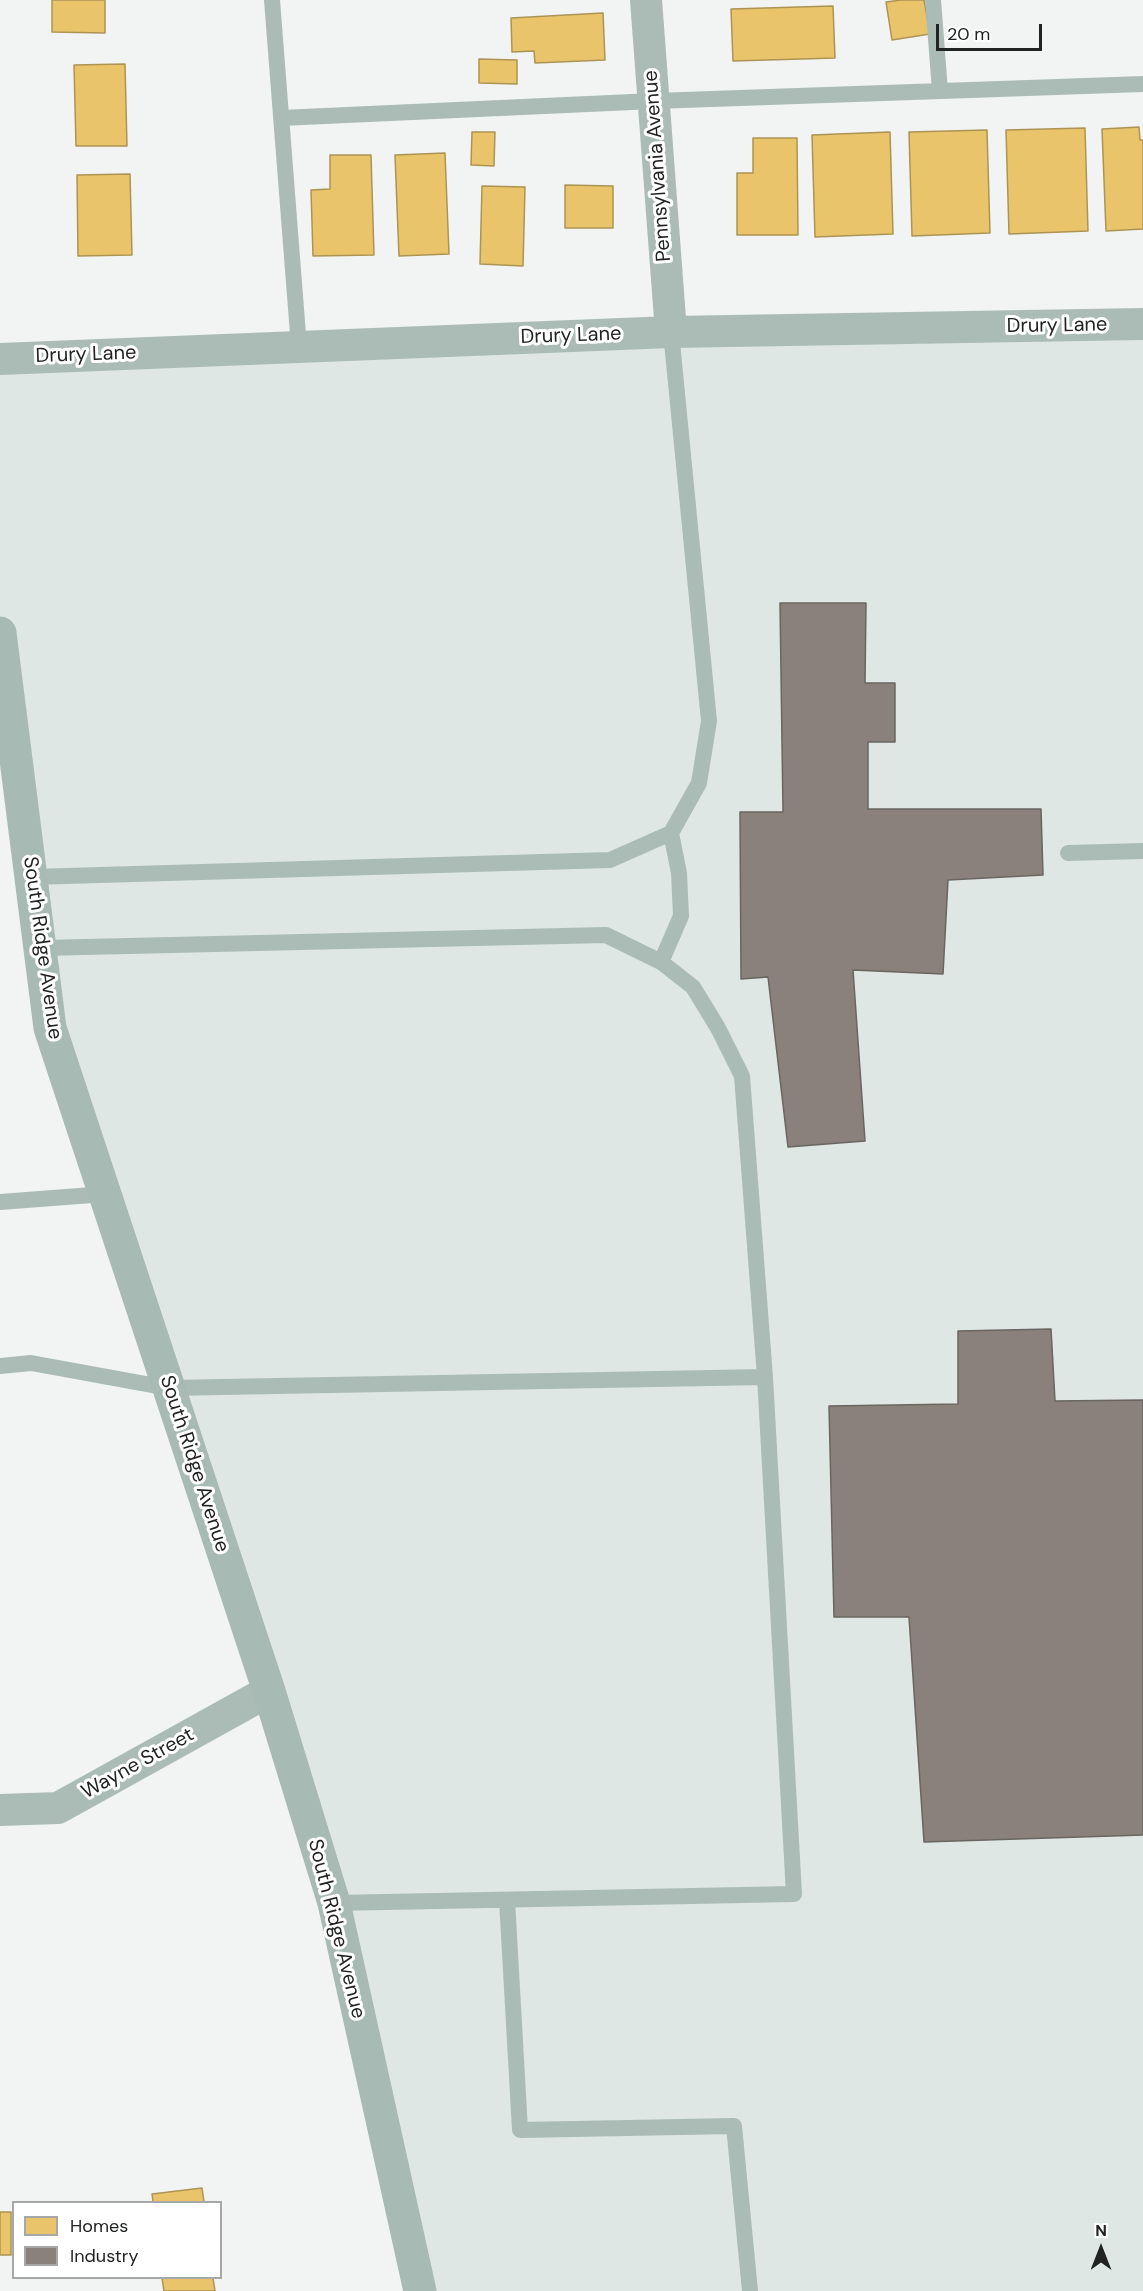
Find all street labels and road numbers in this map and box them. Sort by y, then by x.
street label: Pennsylvania Avenue [639,69,677,263]
street label: Drury Lane [1006,313,1108,339]
street label: Drury Lane [520,322,622,350]
street label: Drury Lane [35,341,137,369]
street label: South Ridge Avenue [17,855,67,1041]
street label: South Ridge Avenue [154,1373,234,1555]
street label: Wayne Street [78,1723,198,1805]
street label: South Ridge Avenue [302,1837,370,2021]

